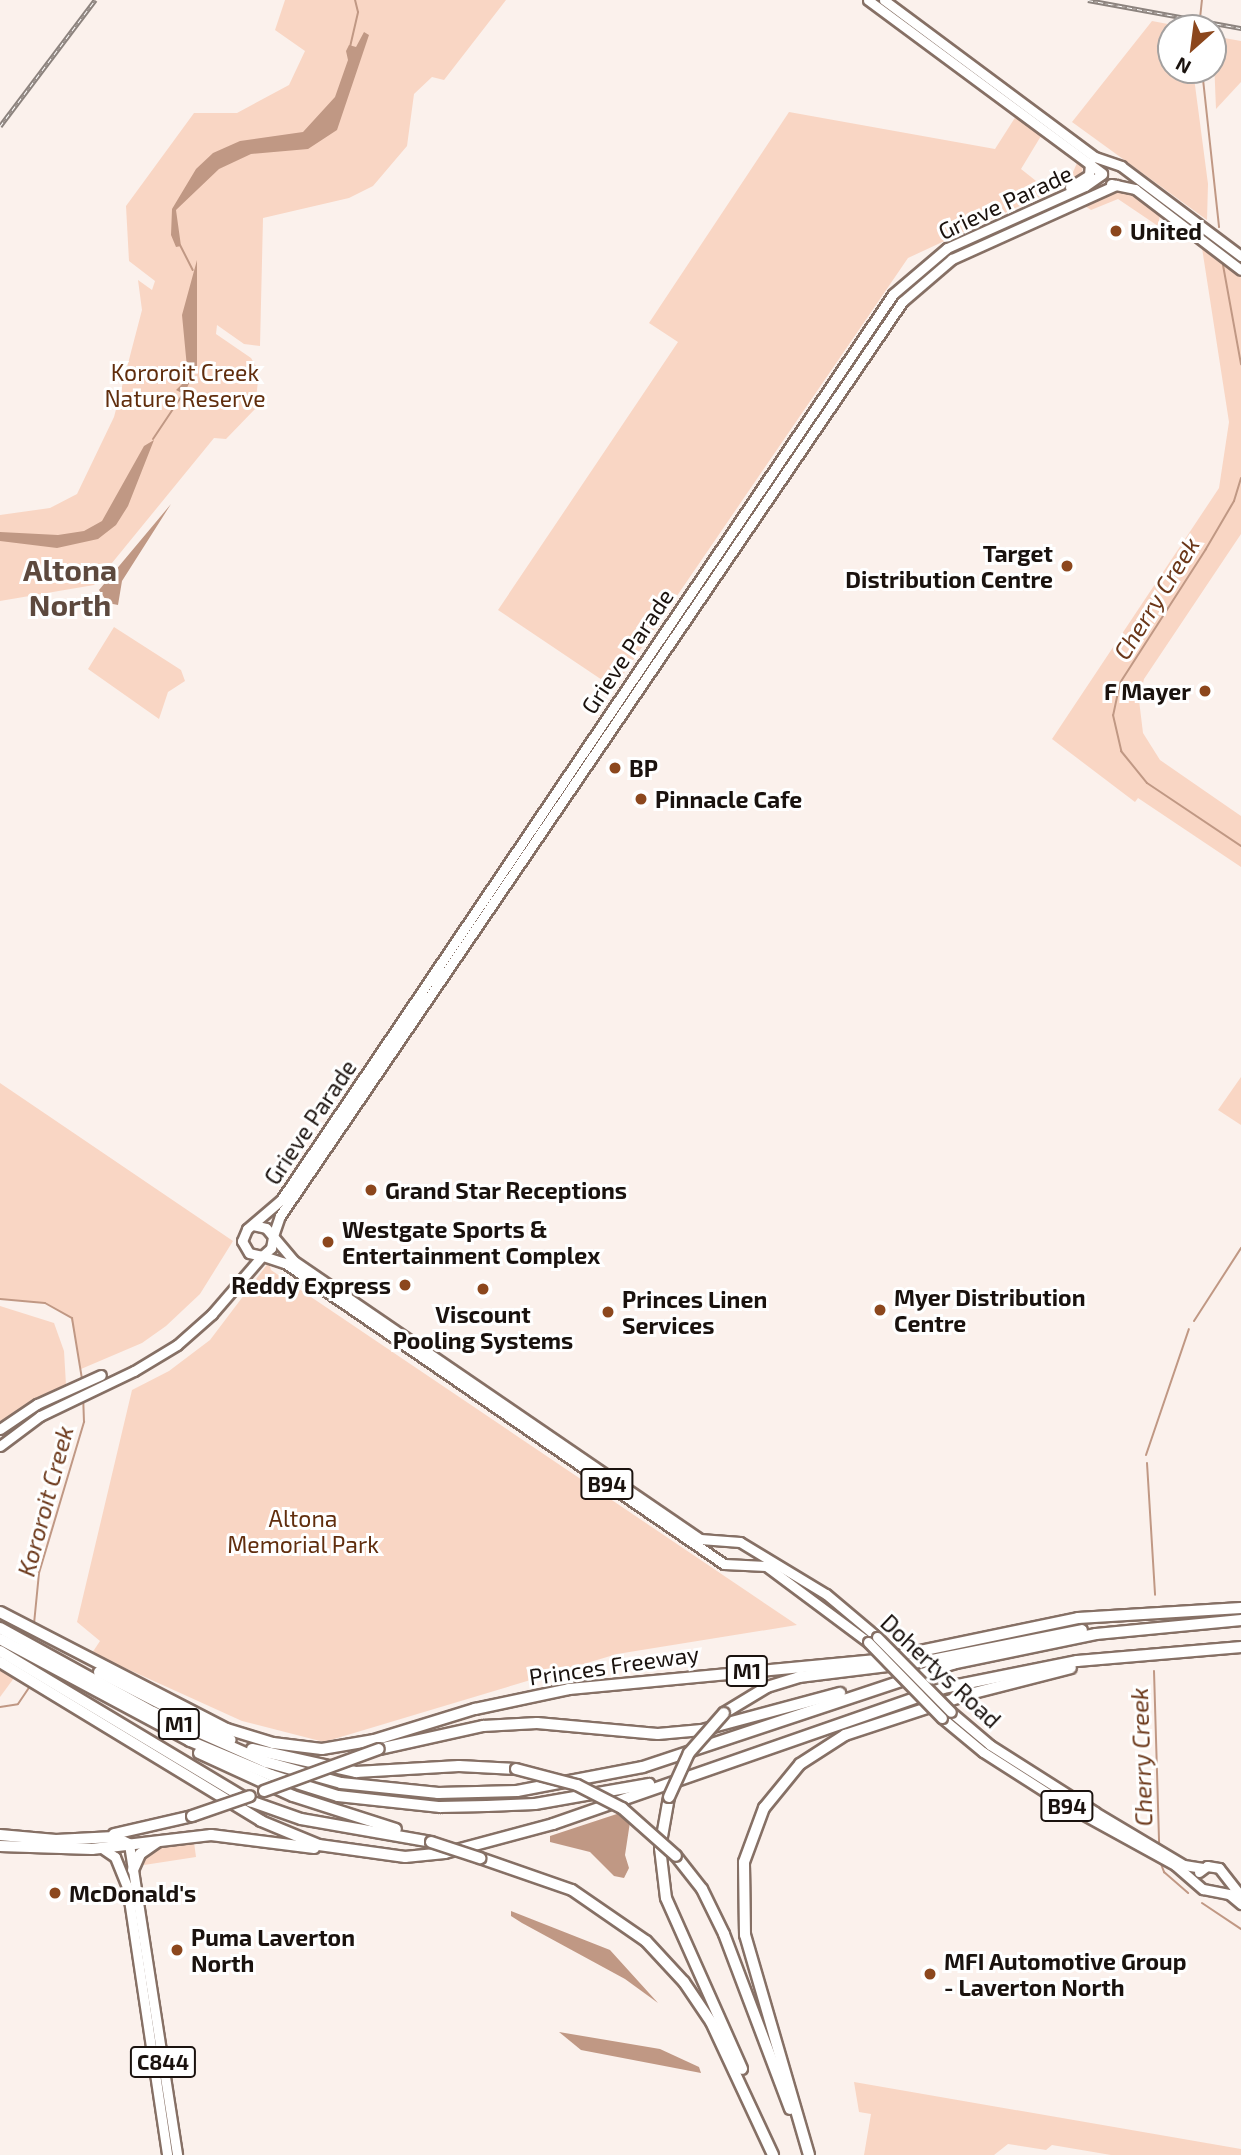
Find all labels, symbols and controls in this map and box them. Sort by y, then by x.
north arrow [1157,14,1227,84]
text: N [1171,53,1194,80]
street label: Grieve Parade [934,159,1076,245]
place label: United [1130,217,1202,245]
marker: United [1108,223,1124,239]
park label: Kororoit Creek Nature Reserve [104,358,266,412]
water label: Cherry Creek [1107,531,1205,665]
place label: Target Distribution Centre [845,539,1053,593]
district label: Altona North [23,551,117,622]
marker: Target Distribution Centre [1059,558,1075,574]
street label: Grieve Parade [575,583,679,719]
place label: F Mayer [1104,677,1191,705]
marker: F Mayer [1197,683,1213,699]
place label: BP [629,754,658,782]
marker: BP [607,760,623,776]
place label: Pinnacle Cafe [655,785,802,813]
marker: Pinnacle Cafe [633,791,649,807]
street label: Grieve Parade [258,1054,362,1190]
place label: Grand Star Receptions [385,1176,627,1204]
marker: Grand Star Receptions [363,1182,379,1198]
place label: Westgate Sports & Entertainment Complex [342,1215,600,1269]
marker: Westgate Sports & Entertainment Complex [320,1234,336,1250]
place label: Reddy Express [231,1271,391,1299]
marker: Reddy Express [397,1277,413,1293]
marker: Viscount Pooling Systems [475,1281,491,1297]
place label: Myer Distribution Centre [894,1283,1086,1337]
place label: Princes Linen Services [622,1285,767,1339]
place label: Viscount Pooling Systems [393,1300,573,1354]
marker: Myer Distribution Centre [872,1302,888,1318]
marker: Princes Linen Services [600,1304,616,1320]
water label: Kororoit Creek [11,1423,79,1579]
road number: B94 [579,1466,635,1502]
park label: Altona Memorial Park [227,1504,379,1558]
street label: Dohertys Road [875,1608,1007,1734]
street label: Princes Freeway [527,1639,701,1691]
road number: M1 [724,1654,770,1688]
water label: Cherry Creek [1124,1687,1158,1827]
road number: M1 [156,1706,202,1742]
road number: B94 [1039,1788,1095,1824]
place label: McDonald's [69,1879,196,1907]
marker: McDonald's [47,1885,63,1901]
place label: Puma Laverton North [191,1923,355,1977]
marker: Puma Laverton North [169,1942,185,1958]
place label: MFI Automotive Group - Laverton North [944,1947,1187,2001]
marker: MFI Automotive Group - Laverton North [922,1966,938,1982]
road number: C844 [130,2044,196,2080]

